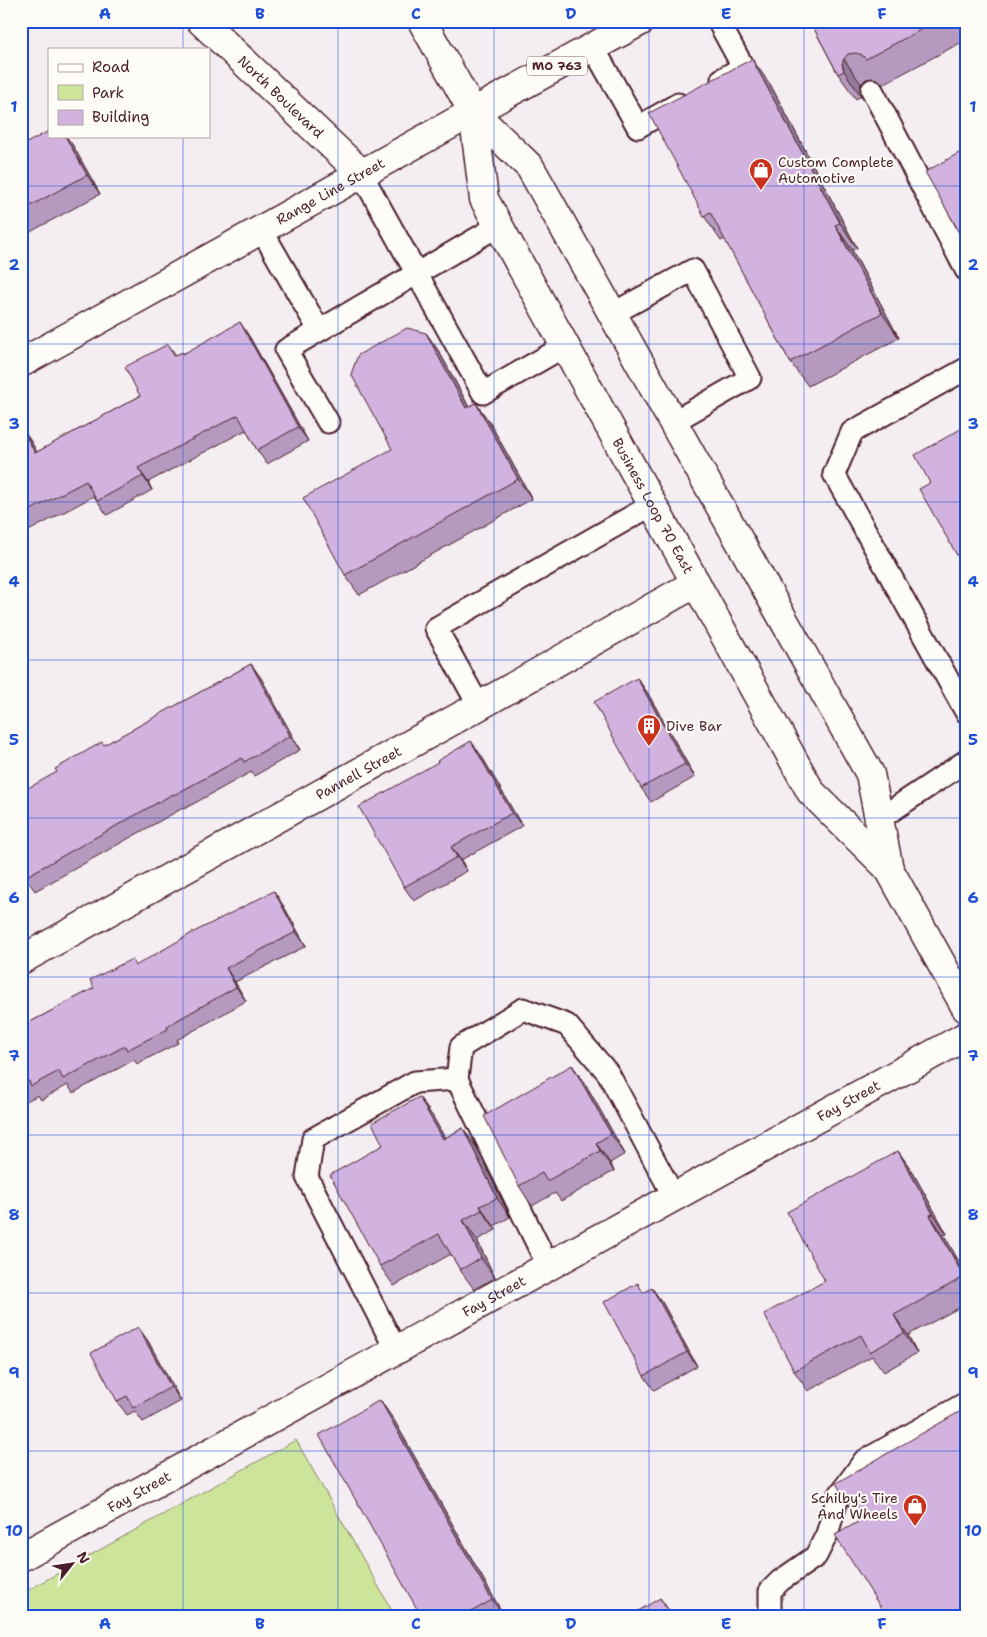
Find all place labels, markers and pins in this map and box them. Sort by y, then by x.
place label: Custom Complete Automotive [778,153,894,187]
shop icon: Custom Complete Automotive [748,157,774,191]
building icon: Dive Bar [636,713,662,747]
place label: Dive Bar [666,717,723,735]
place label: Schilby's Tire And Wheels [811,1489,898,1523]
shop icon: Schilby's Tire And Wheels [902,1493,928,1527]

